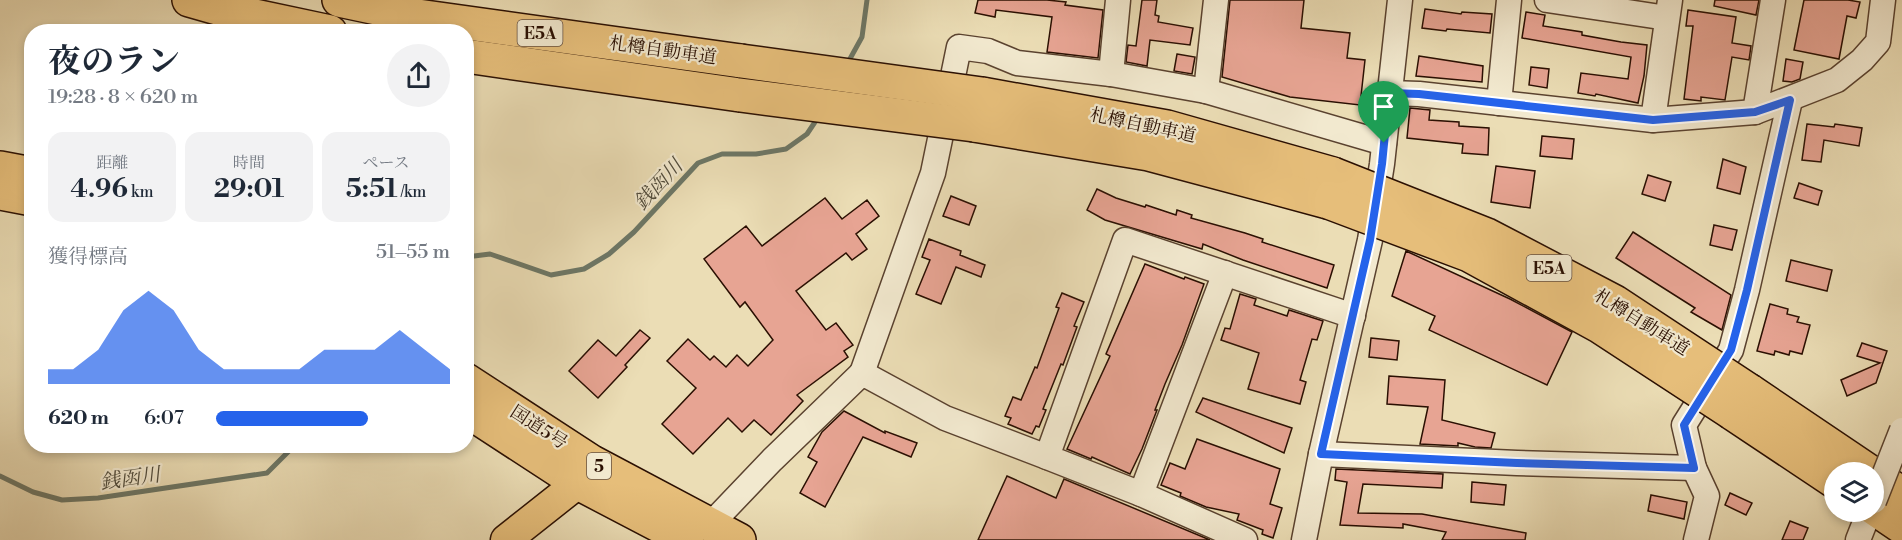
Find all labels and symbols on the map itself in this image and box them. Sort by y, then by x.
road number: E5A [518,20,562,46]
street label: 札樽自動車道 [608,32,718,69]
pin [1358,81,1409,143]
street label: 札樽自動車道 [1088,103,1198,148]
water label: 銭函川 [629,153,690,215]
road number: E5A [1526,255,1572,281]
street label: 札樽自動車道 [1590,284,1694,361]
street label: 国道5号 [506,400,572,454]
road number: 5 [587,453,611,479]
water label: 銭函川 [99,463,164,496]

